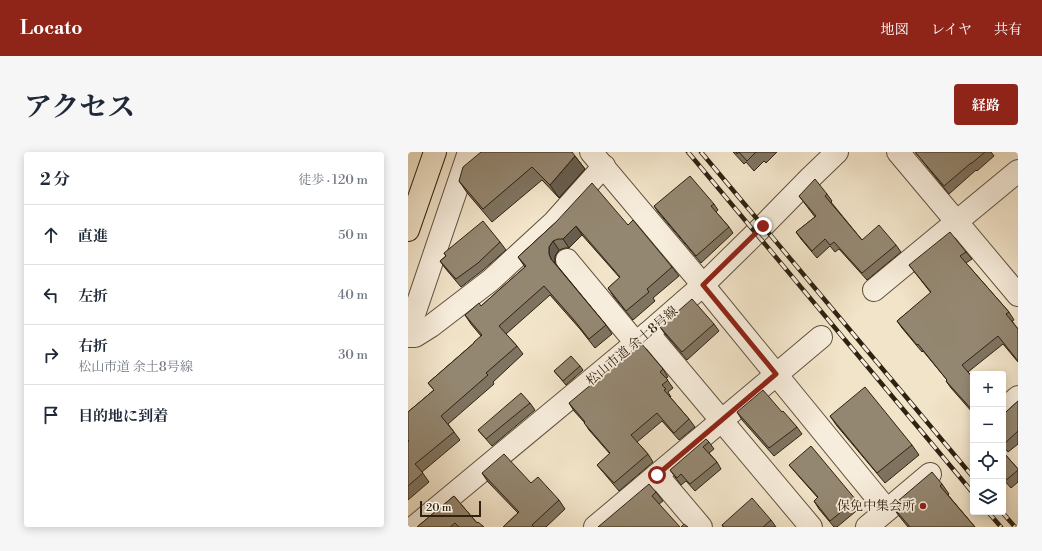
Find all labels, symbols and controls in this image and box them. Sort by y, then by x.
text: Locato [20,16,82,40]
text: 地図 [881,21,909,39]
text: レイヤ [931,21,972,39]
text: 共有 [994,21,1022,39]
button: 経路 [954,84,1018,125]
text: アクセス [24,90,135,125]
text: 2 分 [40,169,70,191]
text: 徒歩 · 120 m [299,172,368,188]
route end [754,217,772,235]
icon: ahead [40,224,62,246]
text: 直進 [78,227,108,246]
text: 50 m [338,227,368,243]
icon: left [40,284,62,306]
text: 左折 [78,287,108,306]
text: 40 m [338,287,368,303]
street label: 松山市道 余土8号線 [583,303,681,389]
text: 右折 [78,337,108,356]
icon: right [40,344,62,366]
text: 30 m [338,347,368,363]
text: 松山市道 余土8号線 [78,359,193,375]
map controls [970,371,1006,515]
button: + [970,371,1006,407]
icon: arrive [40,404,62,426]
text: 目的地に到着 [78,407,168,426]
button: − [970,407,1006,443]
button: locate [970,443,1006,479]
route start [648,466,666,484]
button: layers [970,479,1006,515]
place label: 保免中集会所 [837,498,915,514]
scale bar [420,499,481,518]
text: 20 m [426,501,451,515]
marker: 保免中集会所 [918,501,928,511]

